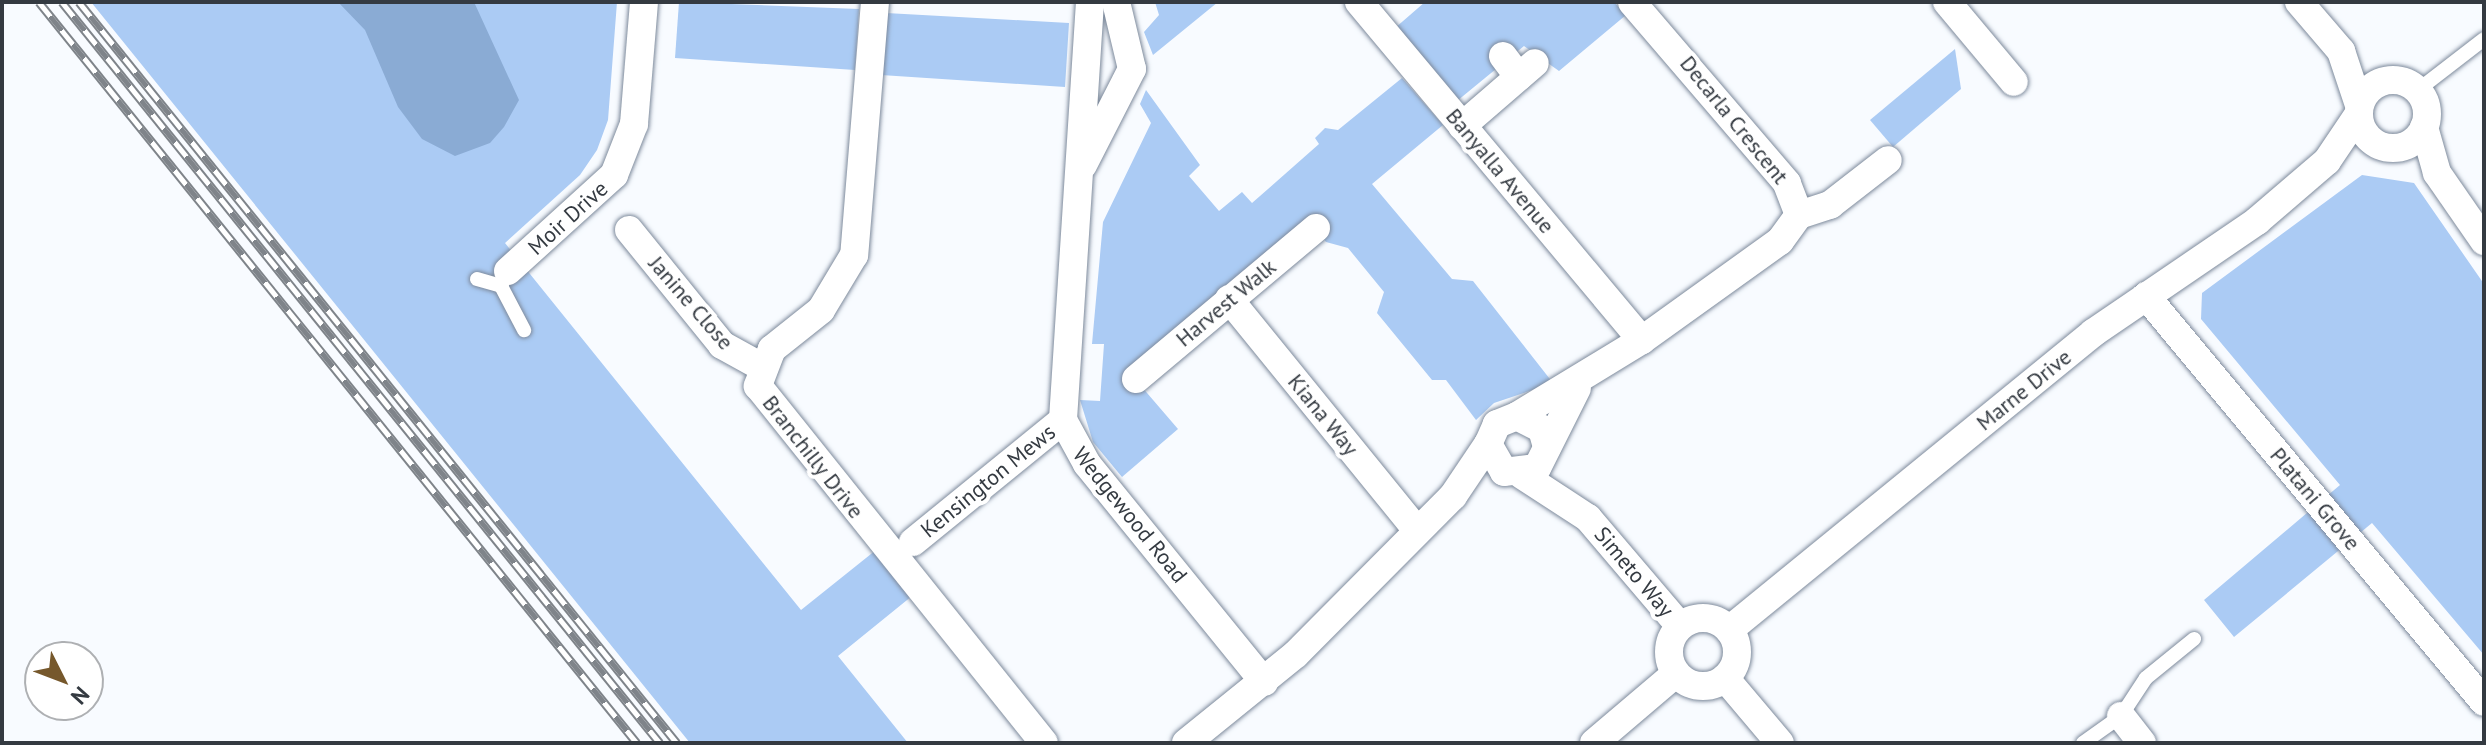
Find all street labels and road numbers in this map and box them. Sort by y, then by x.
street label: Decarla Crescent [1674,51,1794,189]
street label: Banyalla Avenue [1440,103,1560,239]
street label: Moir Drive [523,175,613,261]
street label: Janine Close [643,251,739,355]
street label: Harvest Walk [1171,254,1281,352]
street label: Marne Drive [1971,344,2077,436]
street label: Kiana Way [1282,369,1364,461]
street label: Branchilly Drive [757,390,869,524]
street label: Kensington Mews [915,419,1061,543]
street label: Wedgewood Road [1067,442,1193,588]
street label: Platani Grove [2264,442,2366,556]
street label: Simeto Way [1589,521,1679,623]

